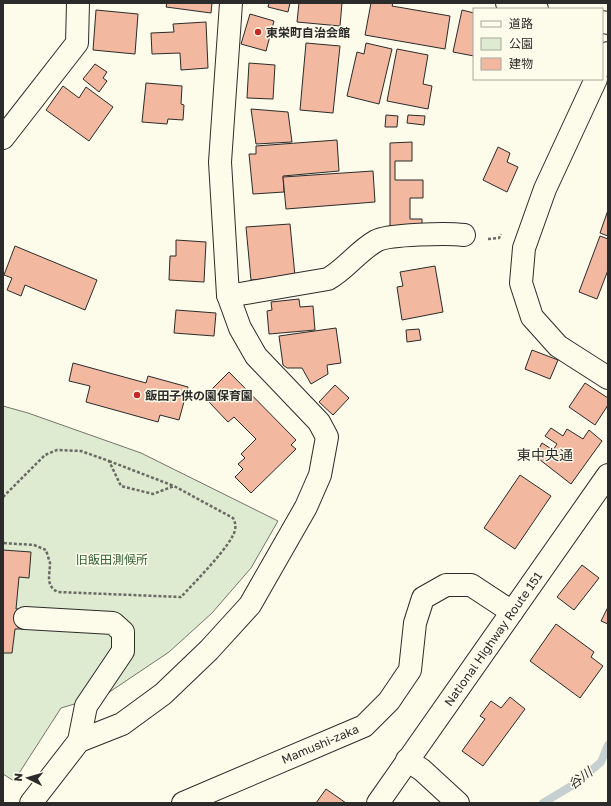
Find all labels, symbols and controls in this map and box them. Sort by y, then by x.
legend [473,8,603,80]
text: 道路 [509,16,533,31]
place label: 東栄町自治会館 [266,25,350,40]
marker: 東栄町自治会館 [253,27,263,37]
text: 公園 [509,36,533,51]
text: 建物 [509,56,533,71]
place label: 飯田子供の園保育園 [145,388,253,403]
marker: 飯田子供の園保育園 [132,390,142,400]
district label: 東中央通 [517,446,573,463]
park label: 旧飯田測候所 [76,552,148,567]
street label: National Highway Route 151 [441,569,545,709]
street label: Mamushi-zaka [279,721,361,767]
north arrow [8,758,48,798]
water label: 谷川 [565,763,597,792]
text: N [11,772,24,782]

